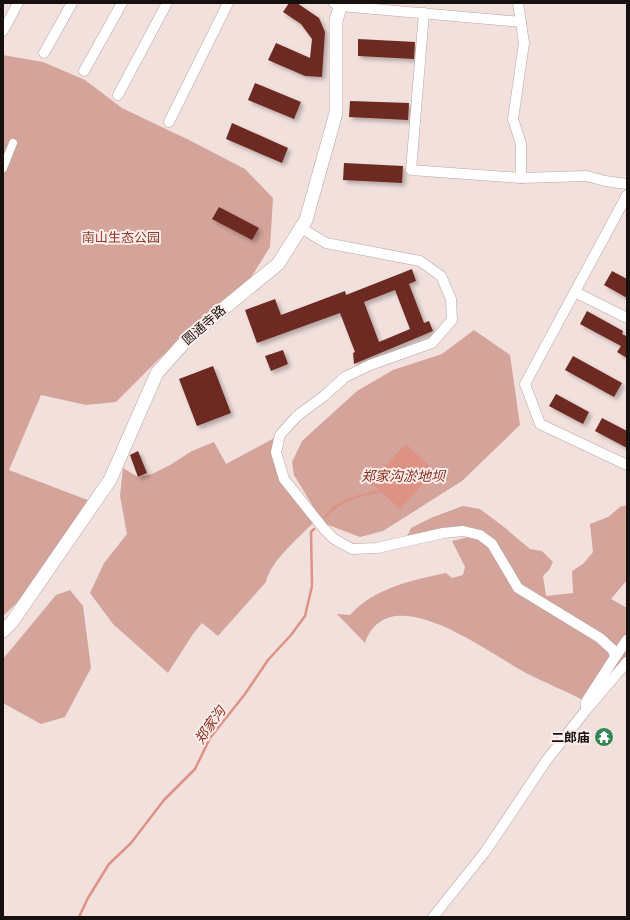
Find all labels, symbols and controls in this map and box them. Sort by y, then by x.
park label: 南山生态公园 [82,229,160,246]
street label: 圆通寺路 [179,302,229,348]
water label: 郑家沟淤地坝 [361,467,447,485]
water label: 郑家沟 [191,701,231,747]
temple icon: 二郎庙 [593,726,615,748]
place label: 二郎庙 [551,729,590,746]

